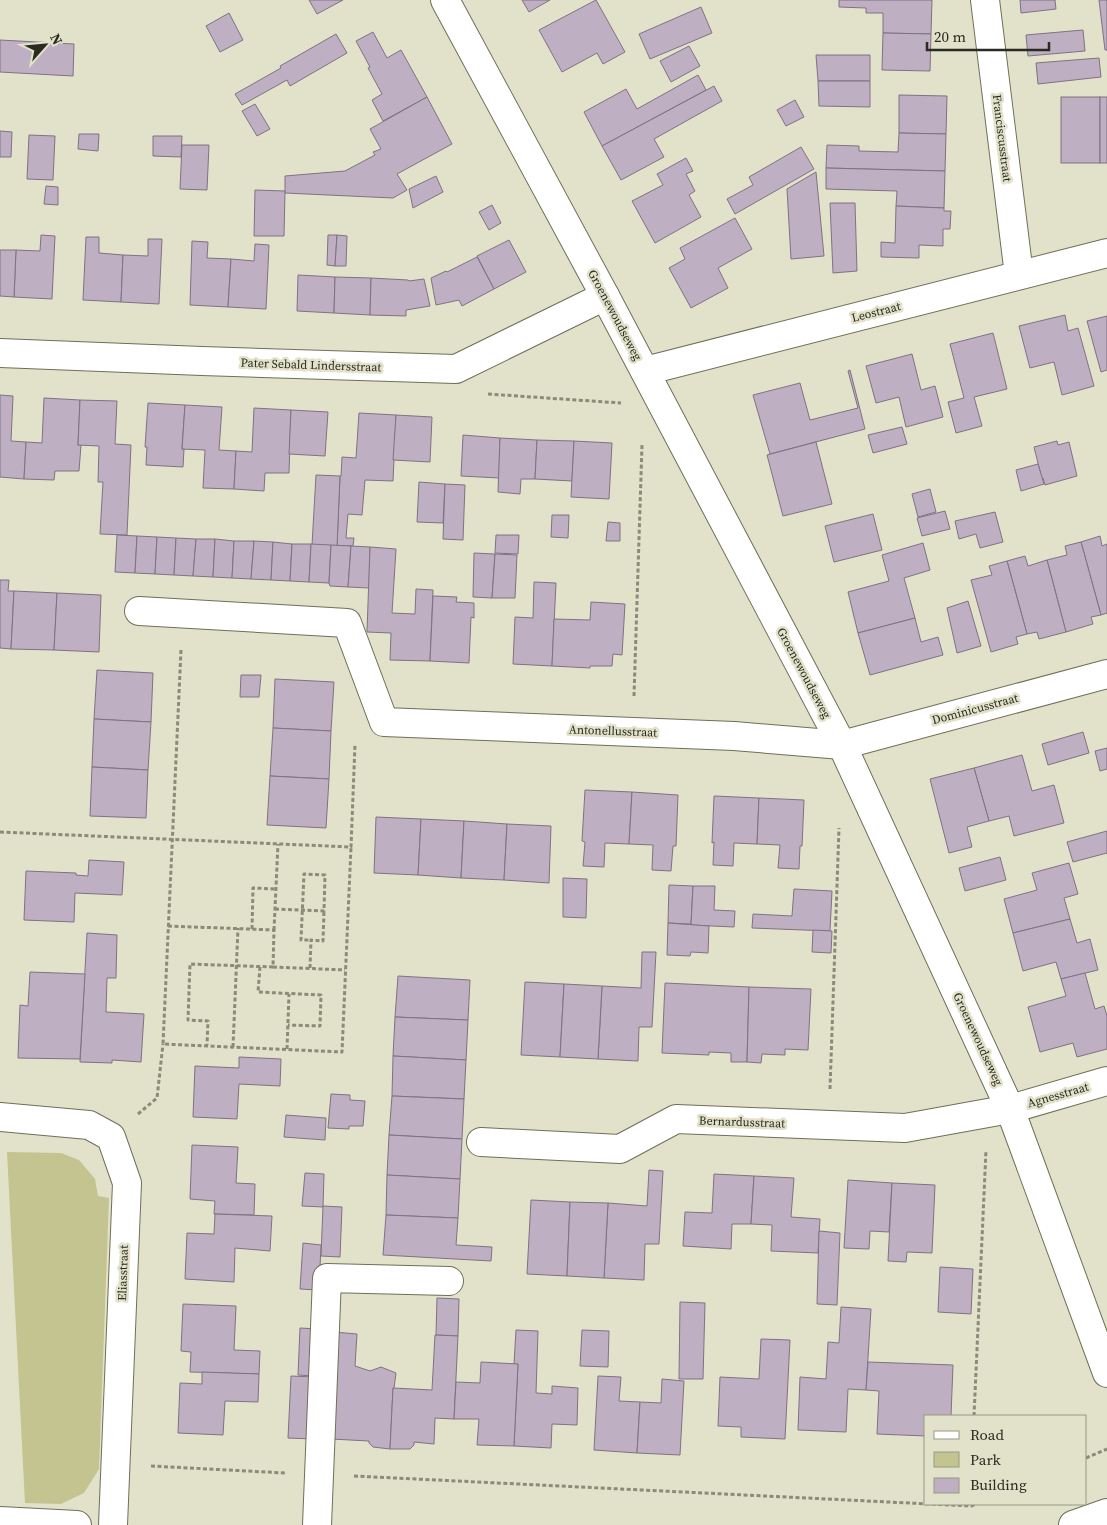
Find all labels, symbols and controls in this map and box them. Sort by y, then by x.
north arrow [20,20,70,70]
scale bar [927,20,1050,52]
text: 20 m [934,26,966,47]
text: N [45,30,68,48]
street label: Franciscusstraat [989,93,1015,183]
street label: Groenewoudseweg [584,267,646,363]
street label: Leostraat [850,298,902,326]
street label: Pater Sebald Lindersstraat [240,355,382,375]
street label: Groenewoudseweg [773,625,835,721]
street label: Dominicusstraat [930,690,1020,728]
street label: Antonellusstraat [569,721,658,741]
street label: Groenewoudseweg [949,990,1007,1088]
street label: Agnesstraat [1026,1079,1091,1111]
street label: Bernardusstraat [699,1113,785,1132]
street label: Eliasstraat [114,1245,132,1301]
legend [924,1415,1087,1505]
text: Road [970,1424,1004,1445]
text: Park [970,1449,1002,1470]
text: Building [970,1474,1027,1495]

